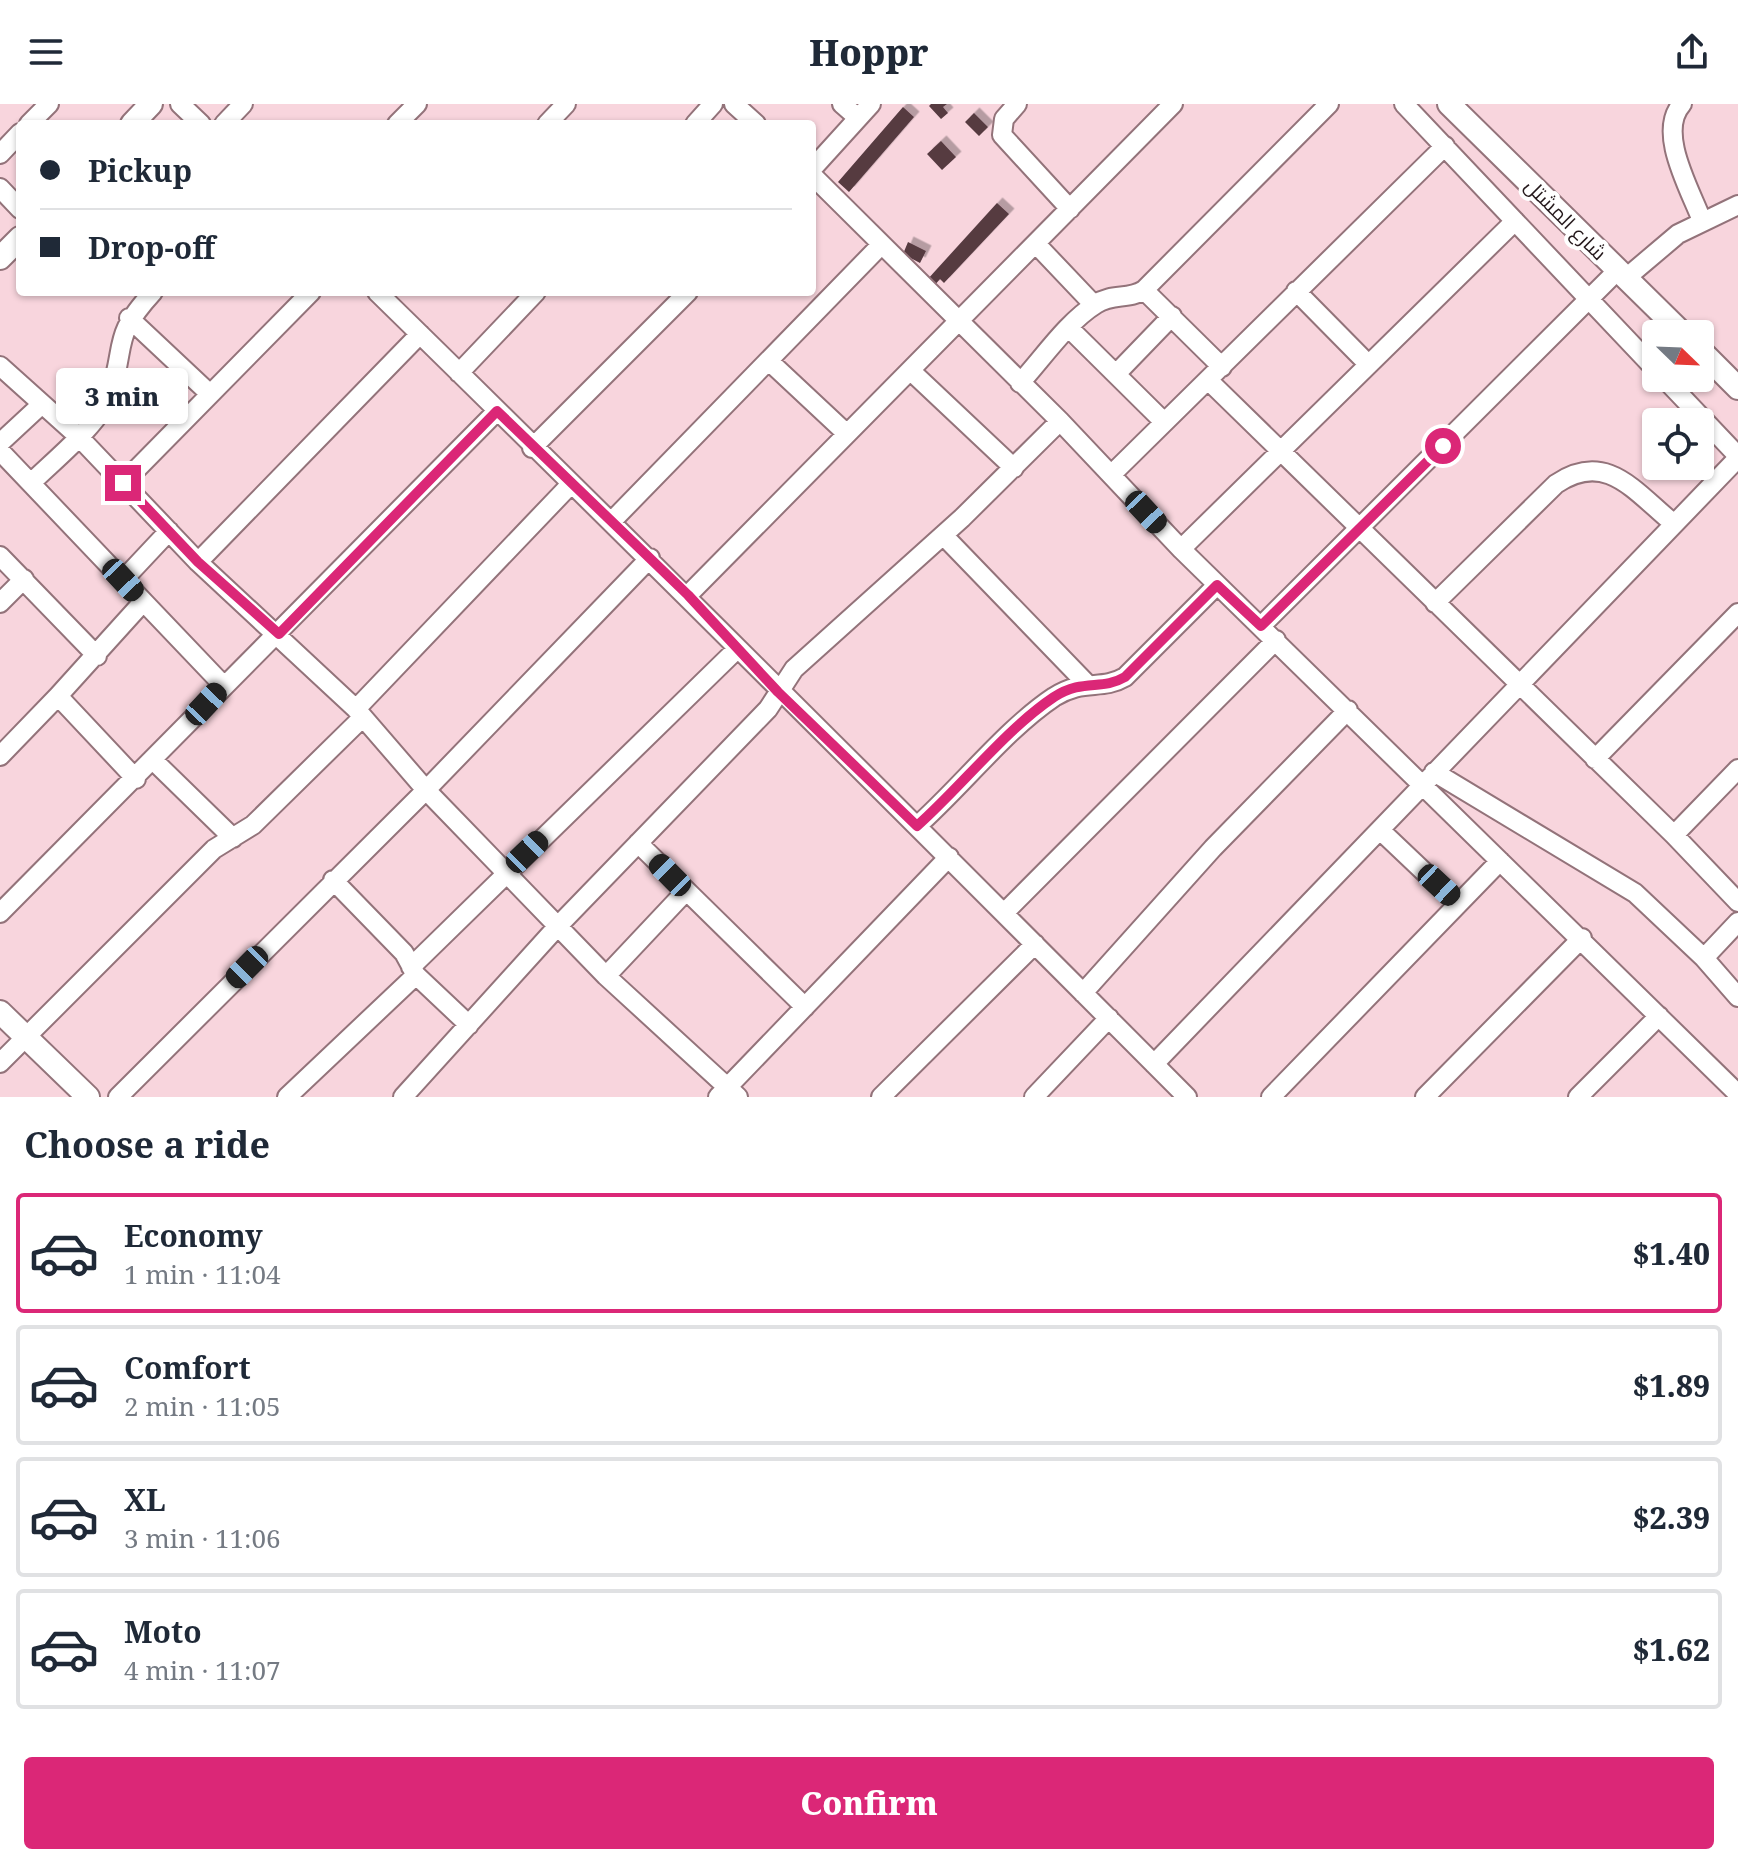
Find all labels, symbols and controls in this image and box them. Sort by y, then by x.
text: Hoppr [809,28,929,77]
icon: menu [24,30,68,74]
icon: share [1670,30,1714,74]
text: Pickup [88,150,192,191]
street label: شارع المشتل [1518,172,1613,267]
text: Drop-off [88,227,215,268]
north arrow [1642,320,1714,392]
map controls [1642,320,1714,480]
callout: 3 min [57,367,189,423]
text: 3 min [85,378,159,414]
button: locate [1642,408,1714,480]
route start [1425,428,1461,464]
route end [105,465,141,501]
car [1121,486,1171,538]
car [98,554,148,606]
car [181,678,231,730]
car [501,827,553,877]
car [645,850,695,900]
car [1413,860,1465,910]
car [222,942,272,992]
text: Choose a ride [24,1120,270,1169]
text: Economy [124,1215,263,1256]
icon: car [28,1217,100,1289]
text: $1.40 [1633,1233,1710,1274]
text: 1 min · 11:04 [124,1256,281,1292]
text: Comfort [124,1347,251,1388]
icon: car [28,1349,100,1421]
text: $1.89 [1633,1365,1710,1406]
text: 2 min · 11:05 [124,1388,281,1424]
text: XL [124,1479,166,1520]
icon: car [28,1481,100,1553]
text: $2.39 [1633,1497,1710,1538]
text: 3 min · 11:06 [124,1520,281,1556]
text: Moto [124,1611,202,1652]
icon: car [28,1613,100,1685]
text: $1.62 [1633,1629,1710,1670]
text: 4 min · 11:07 [124,1652,281,1688]
button: Confirm [24,1757,1714,1849]

